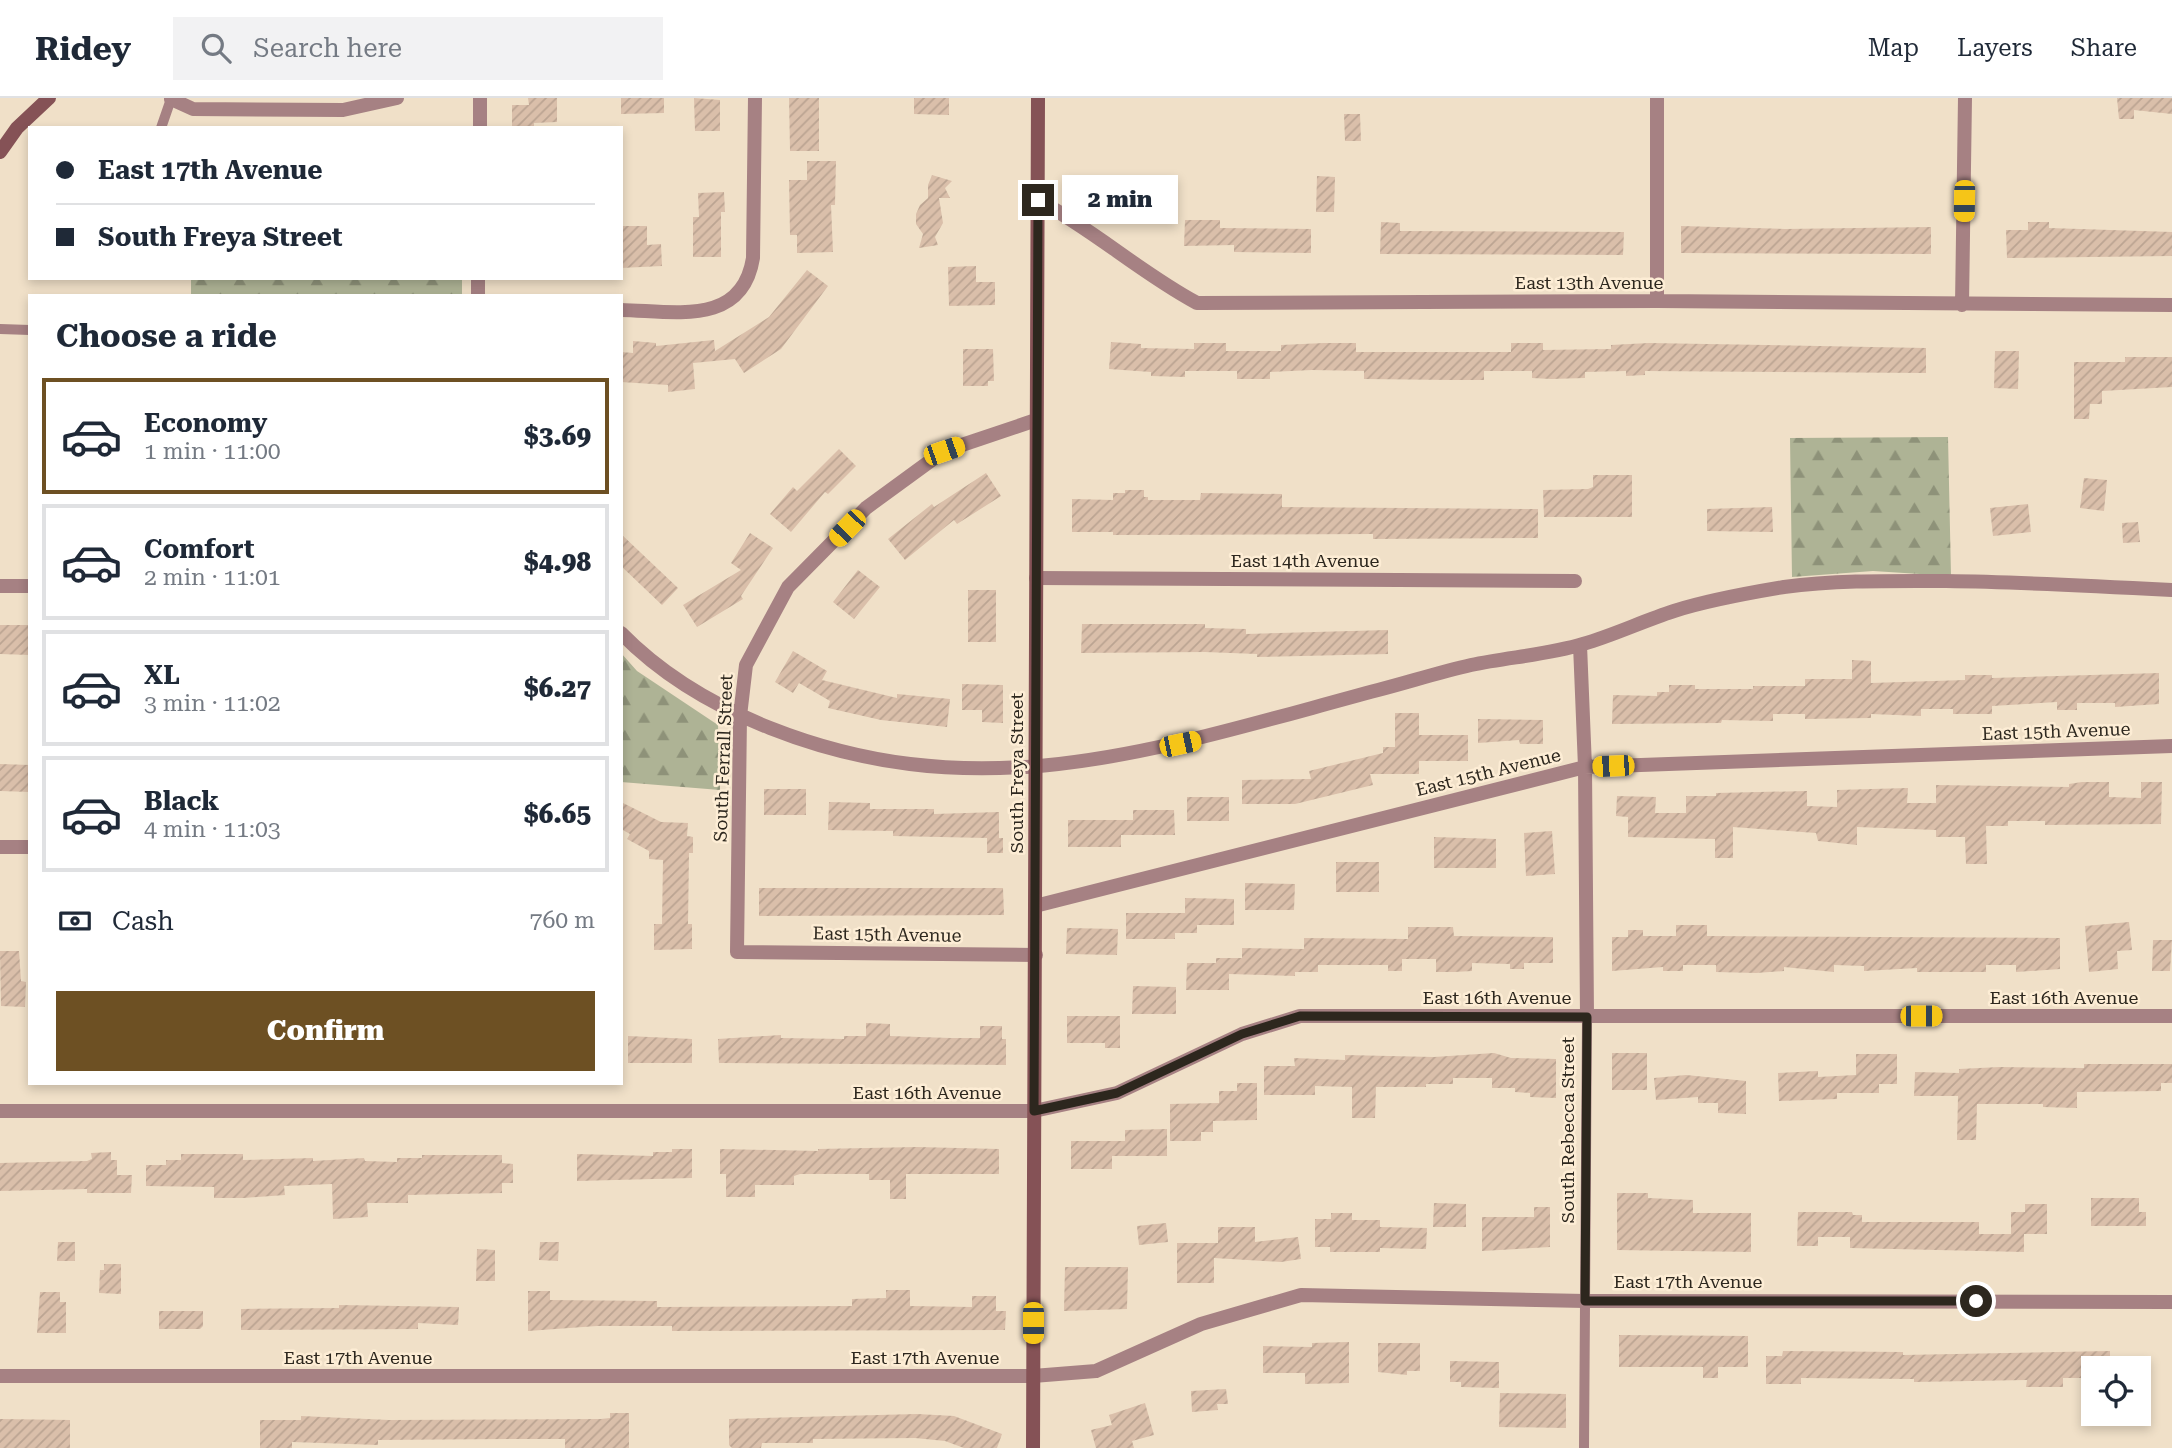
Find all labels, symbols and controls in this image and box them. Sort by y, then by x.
search box [173,17,663,80]
text: Ridey [35,29,131,68]
icon: search [197,29,235,67]
text: Search here [253,33,402,63]
text: Map [1868,34,1919,62]
text: Layers [1957,34,2033,62]
text: Share [2071,34,2137,62]
text: East 17th Avenue [98,155,322,185]
callout: 2 min [1062,176,1178,224]
car [1954,180,1975,222]
route end [1022,184,1054,216]
text: 2 min [1088,186,1152,213]
text: South Freya Street [98,222,343,252]
street label: East 13th Avenue [1515,272,1664,293]
text: Choose a ride [56,317,277,355]
icon: car [60,405,123,468]
text: Economy [144,408,267,438]
text: $3.69 [524,421,591,451]
car [921,434,968,468]
text: 1 min · 11:00 [144,438,281,465]
car [825,506,870,550]
icon: car [60,531,123,594]
text: Comfort [144,534,254,564]
text: $4.98 [524,547,591,577]
street label: East 14th Avenue [1231,550,1380,571]
text: 2 min · 11:01 [144,564,281,591]
icon: car [60,657,123,720]
text: XL [144,660,180,690]
text: $6.27 [524,673,591,703]
street label: South Ferrall Street [710,673,736,842]
text: 3 min · 11:02 [144,690,281,717]
street label: South Freya Street [1006,693,1027,853]
street label: East 15th Avenue [1981,718,2131,744]
car [1158,729,1203,759]
street label: East 15th Avenue [1413,744,1563,800]
car [1592,755,1635,777]
icon: car [60,783,123,846]
text: Black [144,786,219,816]
text: $6.65 [524,799,591,829]
text: 4 min · 11:03 [144,816,281,843]
icon: cash [56,902,94,940]
text: Cash [112,906,174,936]
text: 760 m [530,907,595,934]
street label: East 15th Avenue [812,922,962,946]
street label: East 16th Avenue [1423,987,1572,1008]
street label: East 16th Avenue [1990,987,2139,1008]
button: Confirm [56,991,595,1071]
car [1901,1006,1943,1027]
street label: South Rebecca Street [1557,1037,1578,1223]
street label: East 16th Avenue [853,1082,1002,1103]
street label: East 17th Avenue [1614,1271,1763,1292]
route start [1960,1285,1992,1317]
car [1023,1302,1044,1344]
street label: East 17th Avenue [284,1347,433,1368]
street label: East 17th Avenue [851,1347,1000,1368]
map controls [2081,1356,2151,1426]
button: locate [2081,1356,2151,1426]

